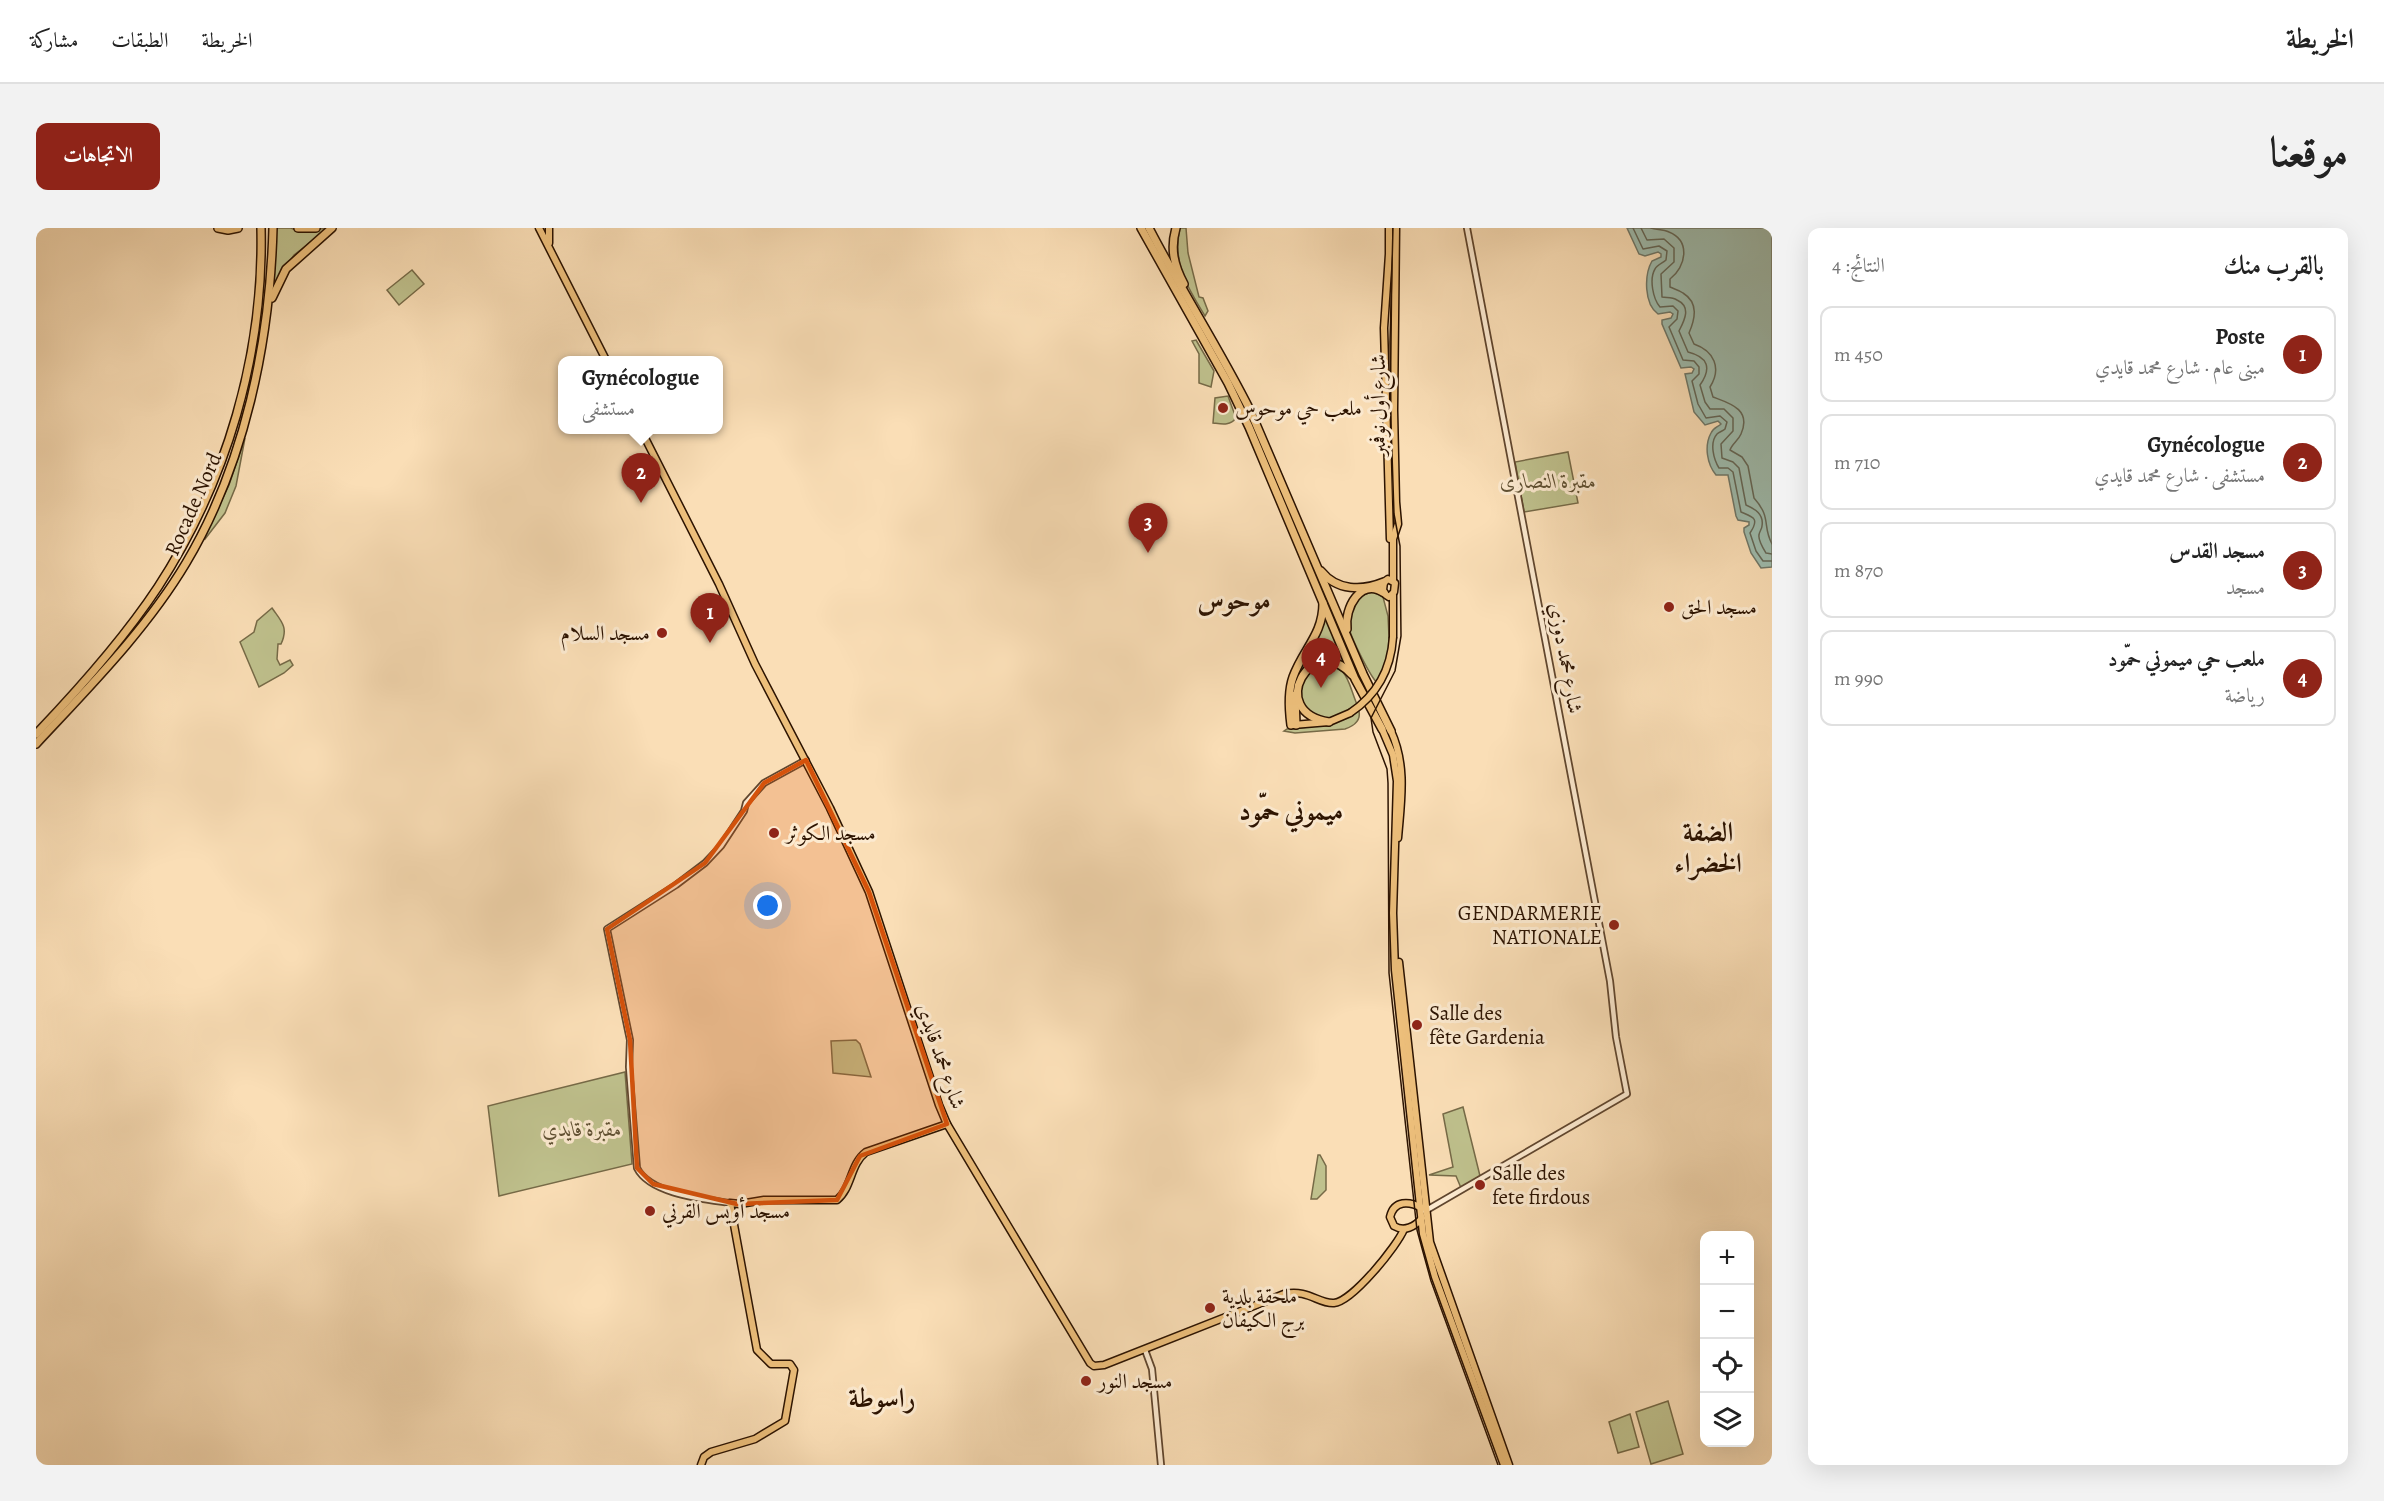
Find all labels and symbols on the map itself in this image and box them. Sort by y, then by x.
street label: شارع أول نوفمبر [1363,354,1396,458]
place label: ملعب حي موحوس [1235,394,1362,425]
marker: ملعب حي موحوس [1216,401,1230,415]
street label: Rocade Nord [158,447,228,560]
pin: 2 [622,454,660,503]
park label: مقبرة النصارى [1500,467,1596,495]
pin: 3 [1128,504,1168,553]
district label: موحوس [1197,582,1271,618]
place label: مسجد الحق [1681,593,1757,621]
pin: 1 [690,594,730,643]
street label: شارع محمد دوزي [1539,600,1590,716]
marker: مسجد الحق [1662,600,1676,614]
place label: مسجد السلام [560,619,650,651]
marker: مسجد السلام [655,626,669,640]
pin: 4 [1302,638,1340,688]
district label: ميموني حمّود [1239,792,1343,833]
district label: الضفة الخضراء [1674,814,1742,881]
place label: مسجد الكوثر [784,819,876,847]
marker: مسجد الكوثر [767,826,781,840]
your location [753,891,782,920]
place label: GENDARMERIE NATIONALE [1458,899,1602,951]
marker: GENDARMERIE NATIONALE [1607,918,1621,932]
street label: شارع محمد قايدي [906,999,972,1114]
place label: Salle des fête Gardenia [1429,999,1545,1051]
marker: Salle des fête Gardenia [1410,1018,1424,1032]
park label: مقبرة قايدي [542,1115,622,1145]
place label: Salle des fete firdous [1492,1159,1590,1211]
marker: Salle des fete firdous [1473,1178,1487,1192]
place label: مسجد أويس القرني [662,1196,790,1228]
marker: مسجد أويس القرني [643,1204,657,1218]
place label: ملحقة بلدية برج الكيفان [1222,1282,1305,1339]
marker: ملحقة بلدية برج الكيفان [1203,1301,1217,1315]
place label: مسجد النور [1096,1367,1172,1395]
marker: مسجد النور [1079,1374,1093,1388]
district label: راسوطة [849,1380,916,1416]

